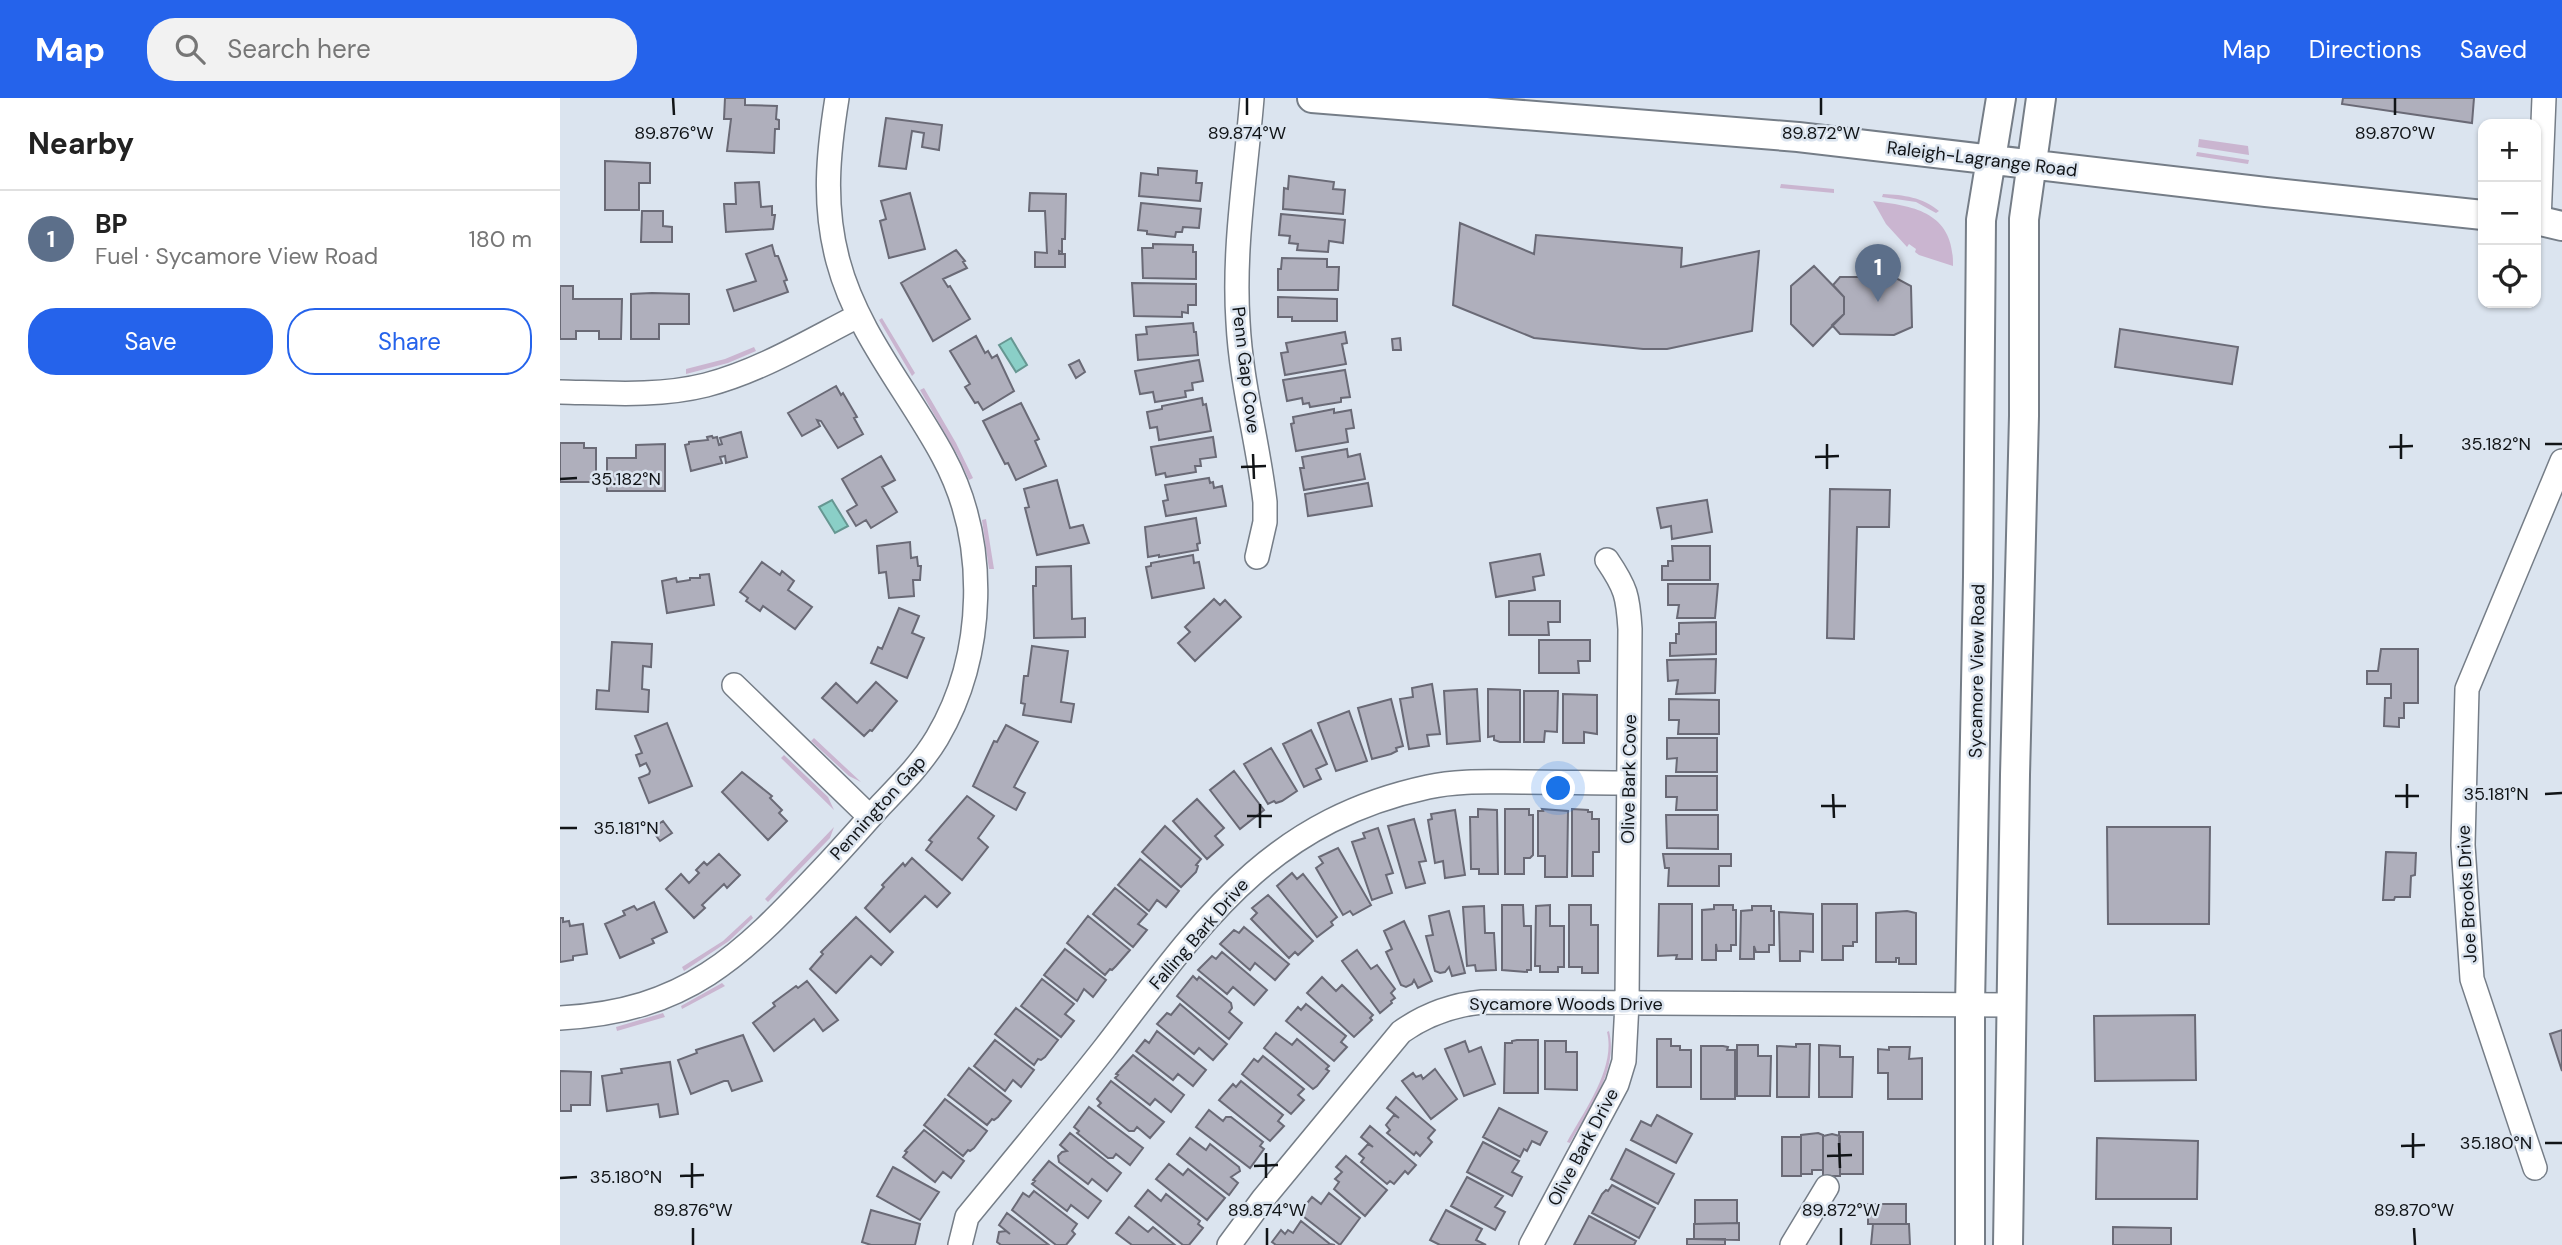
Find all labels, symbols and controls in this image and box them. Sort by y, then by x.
search box [147,18,637,81]
text: Map [35,28,105,71]
icon: search [171,30,209,68]
text: Search here [227,32,371,66]
text: Map [2223,34,2271,65]
text: Directions [2309,34,2422,65]
text: Saved [2460,34,2527,65]
map controls [2478,119,2541,308]
button: + [2478,119,2541,182]
text: 89.876°W [634,121,714,145]
text: 89.874°W [1208,121,1286,145]
text: 89.872°W [1782,121,1860,145]
text: 89.870°W [2355,121,2435,145]
text: Nearby [28,124,134,163]
street label: Raleigh-Lagrange Road [1885,135,2079,183]
button: − [2478,182,2541,245]
text: BP [95,207,128,241]
text: 1 [47,224,55,254]
text: 180 m [468,224,532,254]
text: Fuel · Sycamore View Road [95,241,378,271]
pin: 1 [1855,244,1901,302]
button: locate [2478,245,2541,308]
street label: Penn Gap Cove [1226,305,1266,435]
button: Save [28,308,273,375]
button: Share [287,308,532,375]
text: 35.182°N [2461,432,2531,456]
text: 35.182°N [591,467,661,491]
street label: Sycamore View Road [1963,584,1991,758]
street label: Olive Bark Cove [1616,714,1642,844]
street label: Pennington Gap [825,751,931,865]
your location [1541,771,1575,805]
text: 35.181°N [2463,782,2529,806]
text: 35.181°N [593,816,659,840]
street label: Joe Brooks Drive [2451,824,2483,964]
street label: Falling Bark Drive [1144,873,1254,995]
street label: Sycamore Woods Drive [1469,992,1663,1016]
street label: Olive Bark Drive [1542,1084,1624,1210]
text: 35.180°N [2460,1131,2532,1155]
text: 35.180°N [590,1165,662,1189]
text: 89.876°W [653,1198,733,1222]
text: 89.874°W [1228,1198,1306,1222]
text: 89.872°W [1802,1198,1880,1222]
text: 89.870°W [2374,1198,2454,1222]

